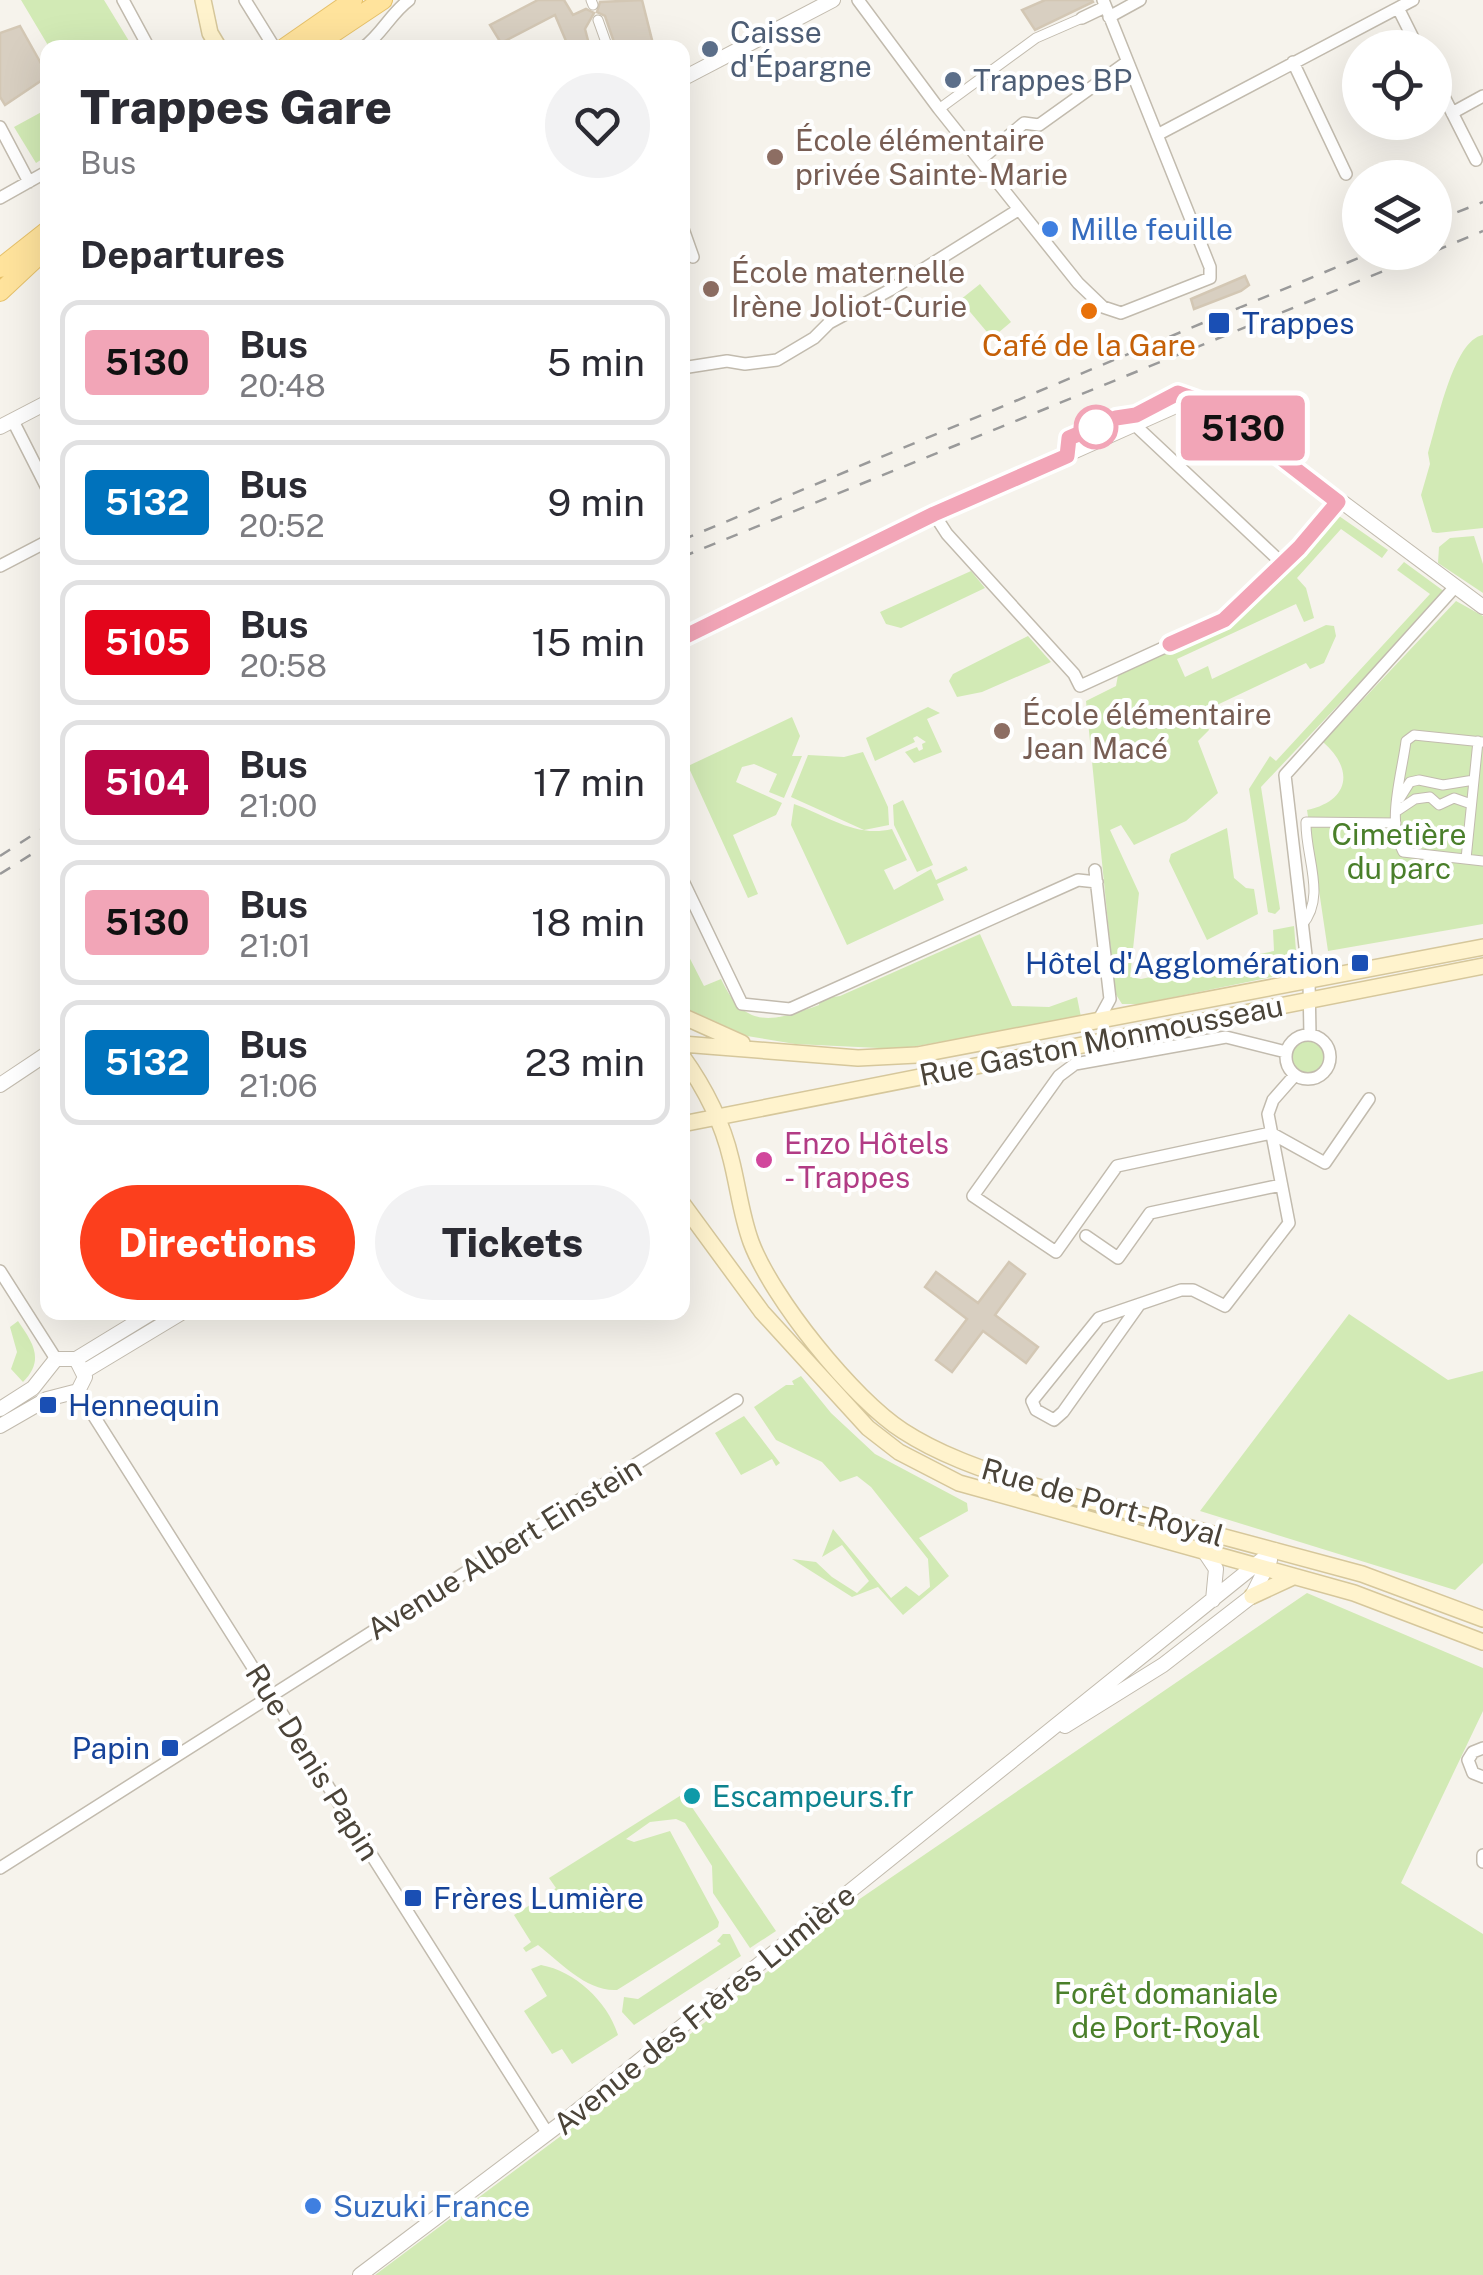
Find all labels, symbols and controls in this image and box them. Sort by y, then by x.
place label: Caisse d'Épargne [730,14,872,84]
map controls [1342,30,1452,270]
button: locate [1342,30,1452,140]
marker: Caisse d'Épargne [699,38,721,60]
place label: Trappes BP [973,62,1132,98]
marker: Trappes BP [942,69,964,91]
button: heart [545,73,650,178]
text: Trappes Gare [80,78,392,135]
place label: École élémentaire privée Sainte-Marie [795,122,1068,192]
text: Bus [80,144,136,181]
marker: École élémentaire privée Sainte-Marie [764,146,786,168]
button: layers [1342,160,1452,270]
place label: Mille feuille [1070,211,1233,247]
marker: Mille feuille [1039,218,1061,240]
text: Departures [80,232,285,277]
place label: École maternelle Irène Joliot-Curie [731,254,967,324]
marker: École maternelle Irène Joliot-Curie [700,278,722,300]
marker: Café de la Gare [1078,300,1100,322]
place label: Trappes [1242,305,1354,341]
marker: Trappes [1206,310,1232,336]
text: Bus [239,322,308,367]
place label: Café de la Gare [982,327,1196,363]
text: 5 min [547,340,645,385]
text: 5130 [105,342,189,383]
text: 20:48 [239,367,326,404]
line badge: 5130 [1173,396,1313,460]
unlabelled marker [1075,406,1117,448]
text: 5130 [1201,408,1285,449]
text: Bus [239,462,308,507]
text: 9 min [548,480,645,525]
text: 5132 [105,482,189,523]
text: 20:52 [239,507,325,544]
text: Bus [240,602,308,647]
text: 15 min [532,620,645,665]
text: 5105 [105,622,190,663]
text: 20:58 [240,647,327,684]
place label: École élémentaire Jean Macé [1022,696,1272,766]
marker: École élémentaire Jean Macé [991,720,1013,742]
text: Bus [239,742,308,787]
text: 17 min [533,760,645,805]
text: 5104 [105,762,189,803]
text: 21:00 [239,787,317,824]
park label: Cimetière du parc [1331,816,1467,886]
text: Bus [239,882,308,927]
text: 18 min [531,900,645,945]
text: 5130 [105,902,189,943]
text: 21:01 [239,927,311,964]
place label: Hôtel d'Agglomération [1025,945,1340,981]
marker: Hôtel d'Agglomération [1349,952,1371,974]
street label: Rue Gaston Monmousseau [916,987,1286,1093]
text: Bus [239,1022,308,1067]
text: 23 min [525,1040,645,1085]
text: 5132 [105,1042,189,1083]
text: 21:06 [239,1067,318,1104]
place label: Enzo Hôtels - Trappes [784,1125,949,1195]
marker: Enzo Hôtels - Trappes [753,1149,775,1171]
button: Directions [80,1185,355,1300]
button: Tickets [375,1185,650,1300]
place label: Hennequin [68,1387,220,1423]
marker: Hennequin [37,1394,59,1416]
street label: Avenue Albert Einstein [360,1449,648,1647]
street label: Rue de Port-Royal [978,1450,1228,1554]
street label: Rue Denis Papin [238,1657,388,1867]
place label: Papin [72,1730,150,1766]
marker: Papin [159,1737,181,1759]
place label: Escampeurs.fr [712,1778,914,1814]
marker: Escampeurs.fr [681,1785,703,1807]
street label: Avenue des Frères Lumière [546,1876,862,2142]
place label: Frères Lumière [433,1880,644,1916]
marker: Frères Lumière [402,1887,424,1909]
park label: Forêt domaniale de Port-Royal [1054,1975,1278,2045]
place label: Suzuki France [333,2188,530,2224]
marker: Suzuki France [302,2195,324,2217]

